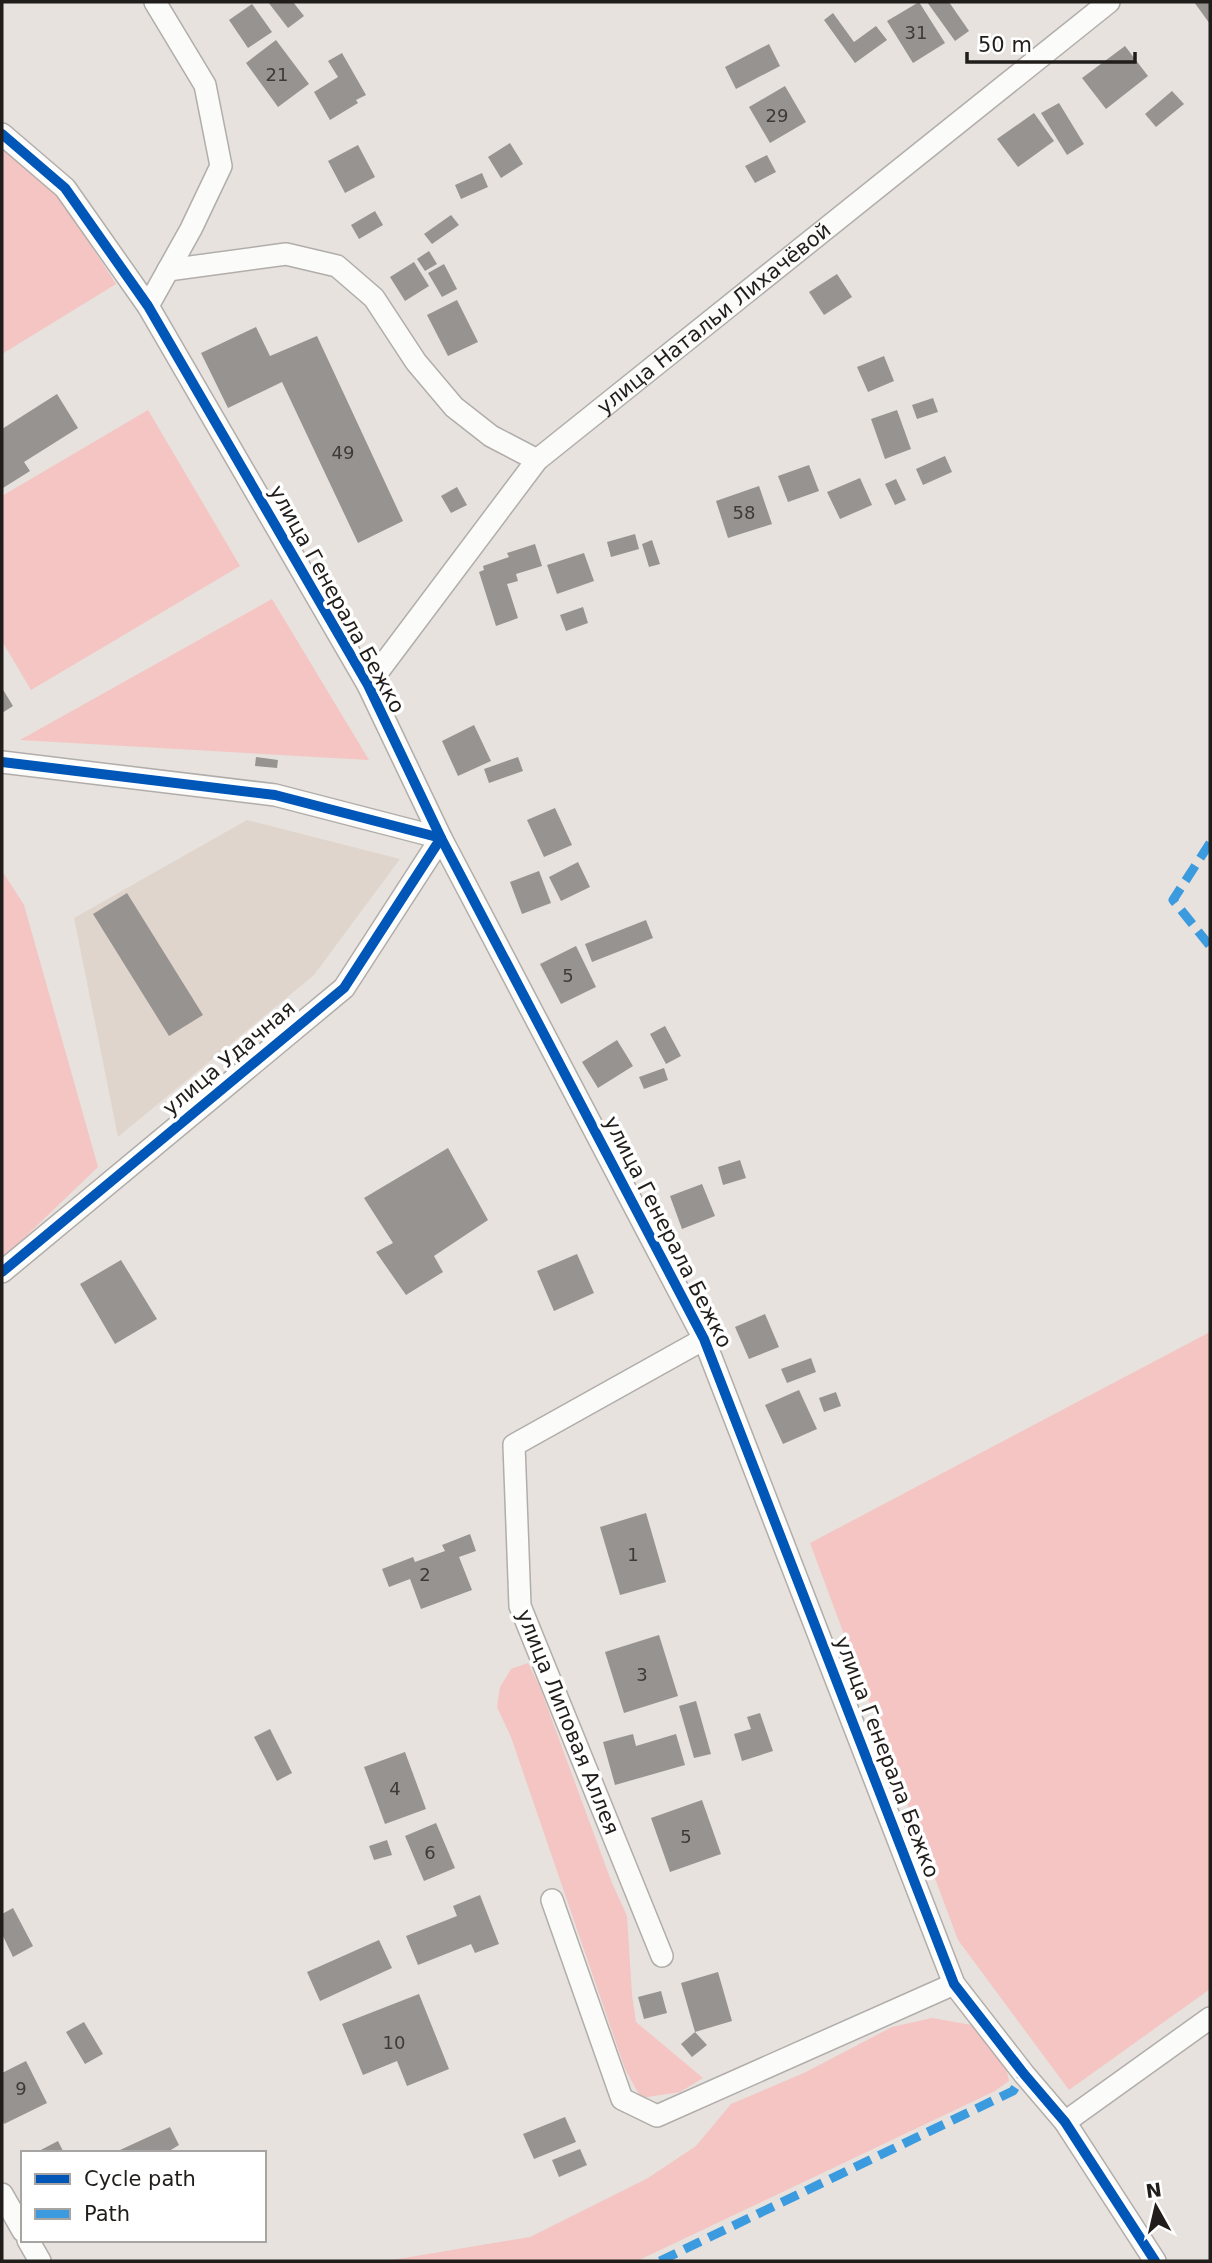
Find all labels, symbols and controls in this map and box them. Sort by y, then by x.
scale bar [967,21,1135,65]
house number: 31 [905,22,927,43]
text: 50 m [978,33,1032,57]
house number: 21 [266,64,288,85]
house number: 29 [766,105,788,126]
street label: улица Натальи Лихачёвой [592,218,835,419]
house number: 49 [332,442,354,463]
street label: улица Генерала Бежко [264,481,410,717]
house number: 58 [733,502,755,523]
house number: 5 [562,965,574,986]
street label: улица Удачная [158,996,300,1120]
street label: улица Генерала Бежко [599,1112,737,1352]
house number: 1 [627,1544,639,1565]
house number: 2 [419,1564,431,1585]
street label: улица Липовая Аллея [512,1606,624,1838]
street label: улица Генерала Бежко [830,1633,944,1881]
house number: 3 [636,1664,648,1685]
house number: 4 [389,1778,401,1799]
house number: 5 [680,1826,692,1847]
house number: 6 [424,1842,436,1863]
house number: 10 [383,2032,405,2053]
house number: 9 [15,2078,27,2099]
legend [21,2151,266,2242]
text: Cycle path [84,2167,196,2191]
north arrow [1121,2172,1191,2242]
text: N [1144,2178,1163,2202]
text: Path [84,2202,130,2226]

